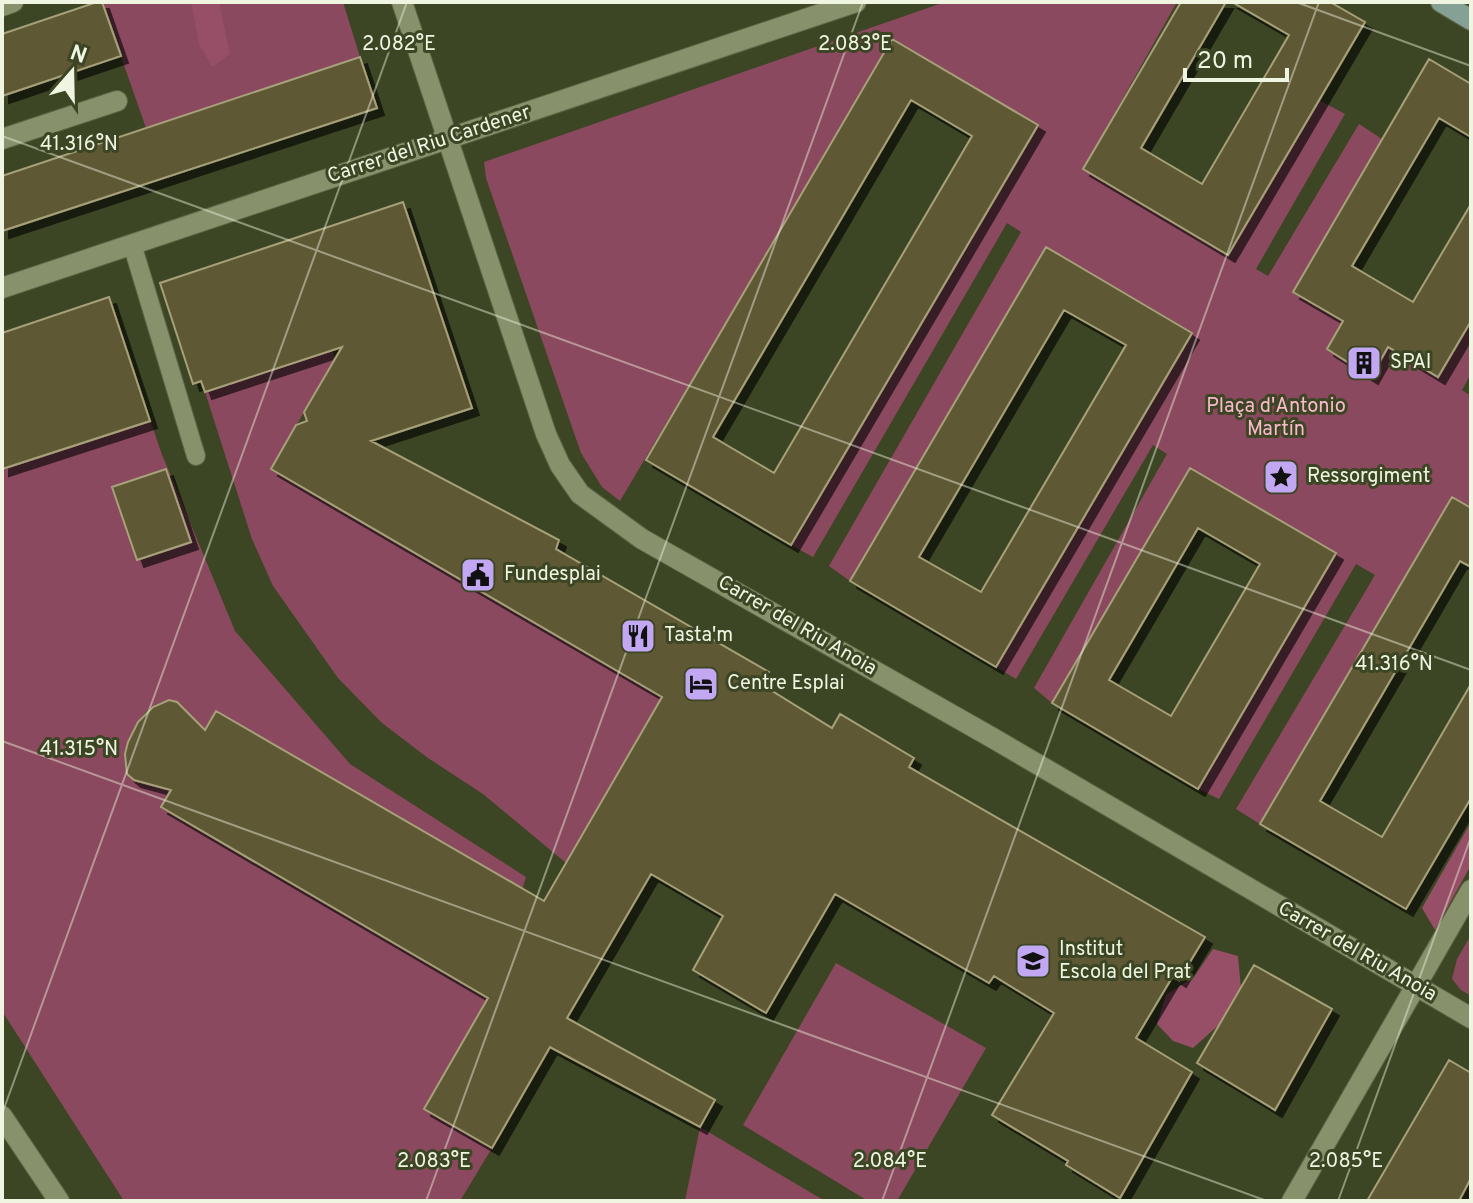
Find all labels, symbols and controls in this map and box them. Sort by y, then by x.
north arrow [32,32,112,112]
text: 2.082°E [362,32,436,58]
text: 2.083°E [818,32,892,58]
scale bar [1185,32,1287,82]
text: N [66,40,90,71]
text: 20 m [1197,47,1253,77]
street label: Carrer del Riu Cardener [324,100,534,190]
text: 41.316°N [40,132,118,158]
building icon: SPAI [1345,344,1383,382]
place label: SPAI [1390,350,1431,376]
park label: Plaça d'Antonio Martín [1206,394,1346,443]
place icon: Ressorgiment [1262,458,1300,496]
place label: Ressorgiment [1307,464,1430,490]
public building icon: Fundesplai [459,556,497,594]
place label: Fundesplai [504,562,601,588]
street label: Carrer del Riu Anoia [713,570,881,682]
restaurant icon: Tasta'm [619,617,657,655]
place label: Tasta'm [664,623,733,649]
text: 41.316°N [1355,652,1433,678]
hotel icon: Centre Esplai [682,665,720,703]
place label: Centre Esplai [727,671,845,697]
text: 41.315°N [40,737,118,763]
street label: Carrer del Riu Anoia [1273,896,1441,1008]
place label: Institut Escola del Prat [1059,937,1191,986]
school or university icon: Institut Escola del Prat [1014,942,1052,980]
text: 2.083°E [397,1149,471,1175]
text: 2.084°E [853,1149,927,1175]
text: 2.085°E [1309,1149,1383,1175]

